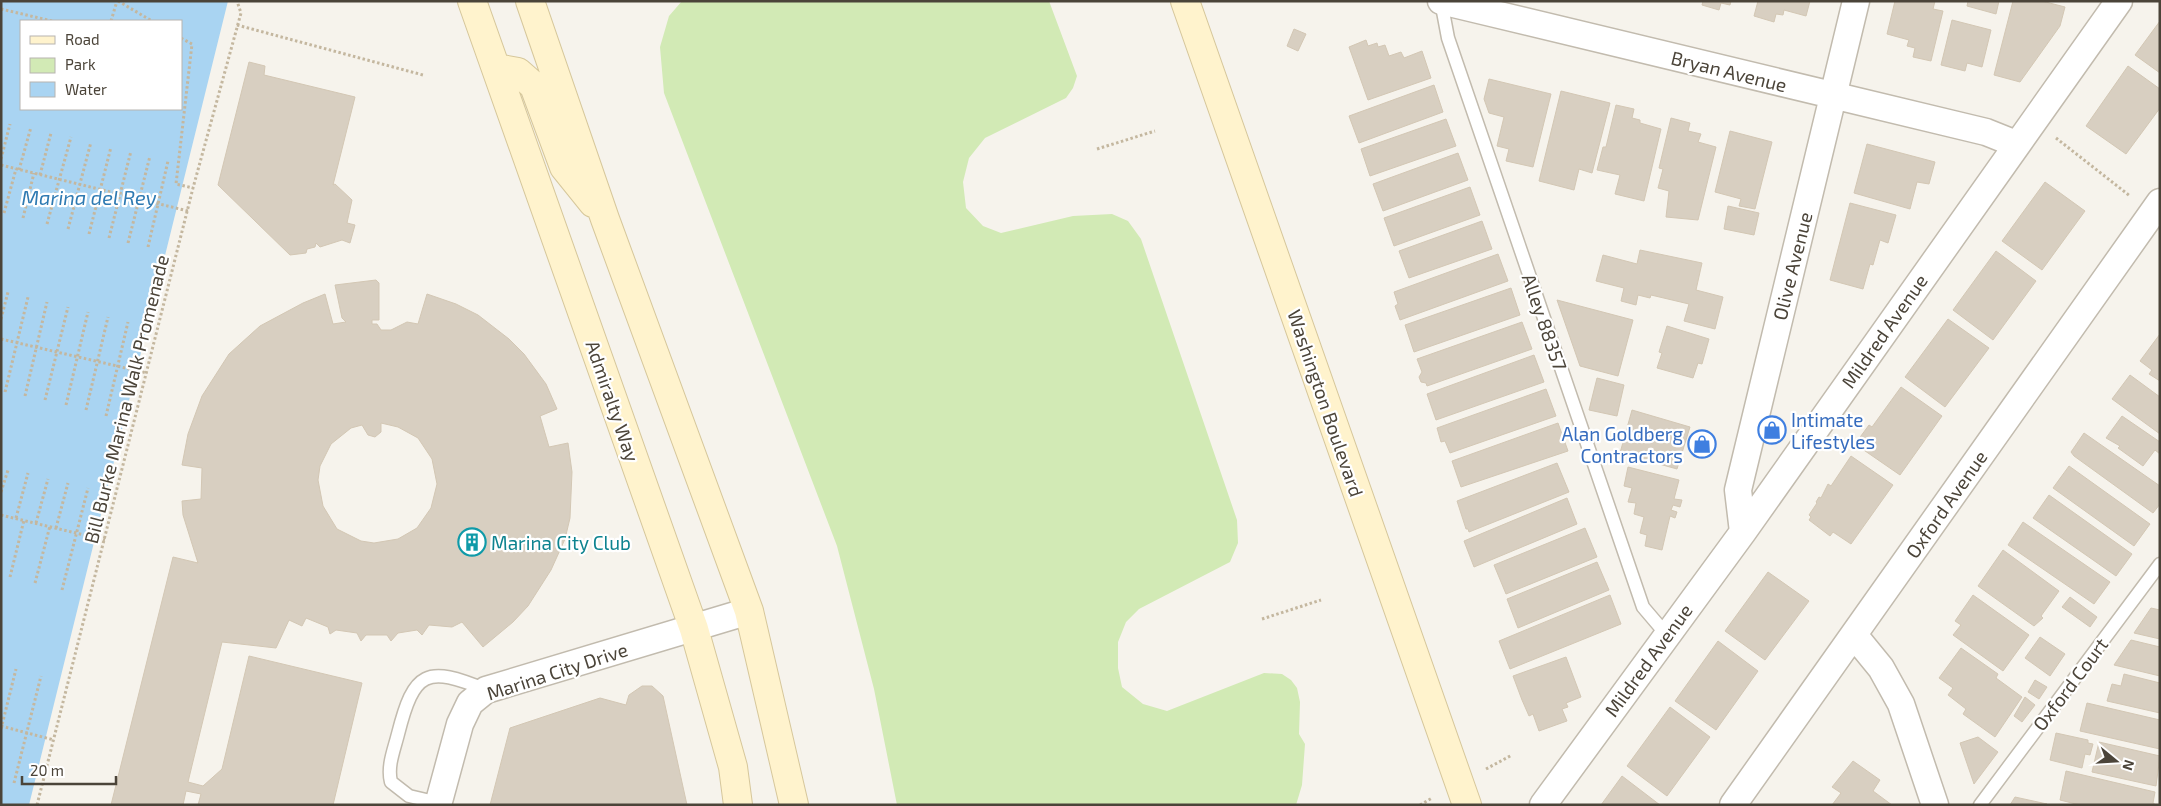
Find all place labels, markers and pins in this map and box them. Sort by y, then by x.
place label: Intimate Lifestyles [1791,408,1875,453]
shop icon: Intimate Lifestyles [1757,415,1787,445]
place label: Alan Goldberg Contractors [1561,422,1683,467]
shop icon: Alan Goldberg Contractors [1687,429,1717,459]
building icon: Marina City Club [457,527,487,557]
place label: Marina City Club [491,531,631,554]

